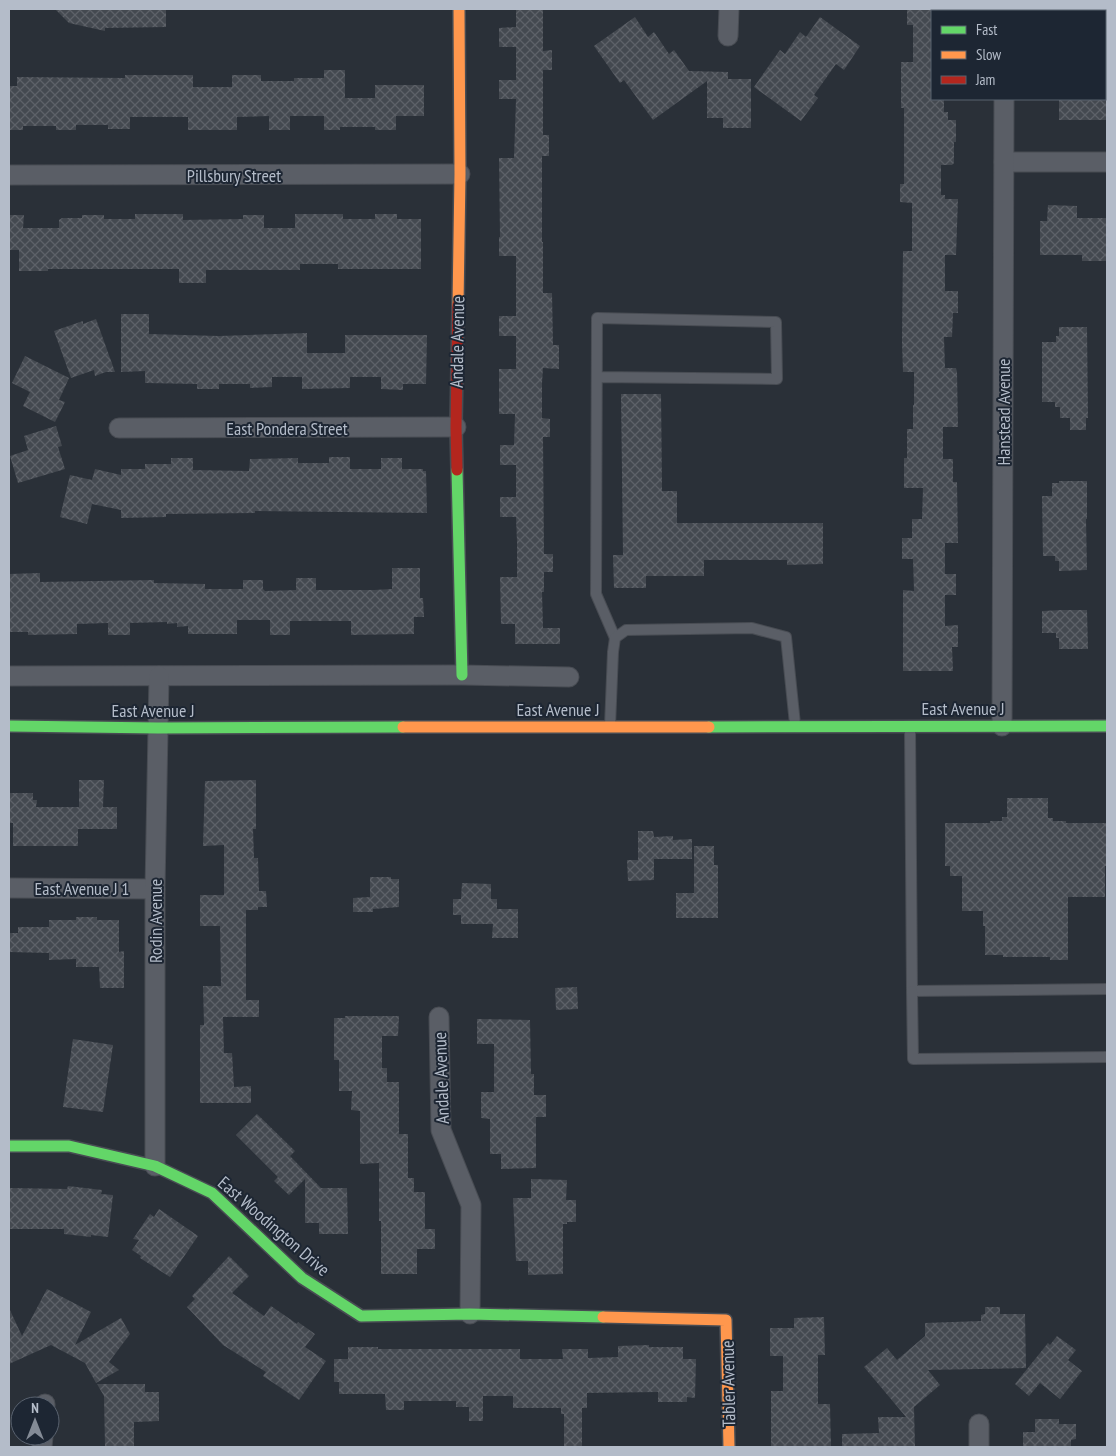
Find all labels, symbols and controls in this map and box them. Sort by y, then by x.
legend [931,10,1106,100]
text: Fast [976,20,997,39]
text: Slow [976,45,1001,64]
text: Jam [975,70,995,89]
street label: Pillsbury Street [187,164,281,187]
street label: Andale Avenue [445,296,469,388]
street label: Hanstead Avenue [992,359,1015,465]
street label: East Pondera Street [226,417,348,440]
street label: East Avenue J [922,697,1004,720]
street label: East Avenue J [517,698,599,721]
street label: East Avenue J [112,699,194,722]
street label: East Avenue J 1 [35,877,129,900]
street label: Rodin Avenue [144,879,167,963]
street label: Andale Avenue [428,1032,454,1124]
street label: East Woodington Drive [213,1171,335,1281]
street label: Tabler Avenue [716,1340,740,1428]
north arrow [10,1396,60,1446]
text: N [31,1399,39,1417]

